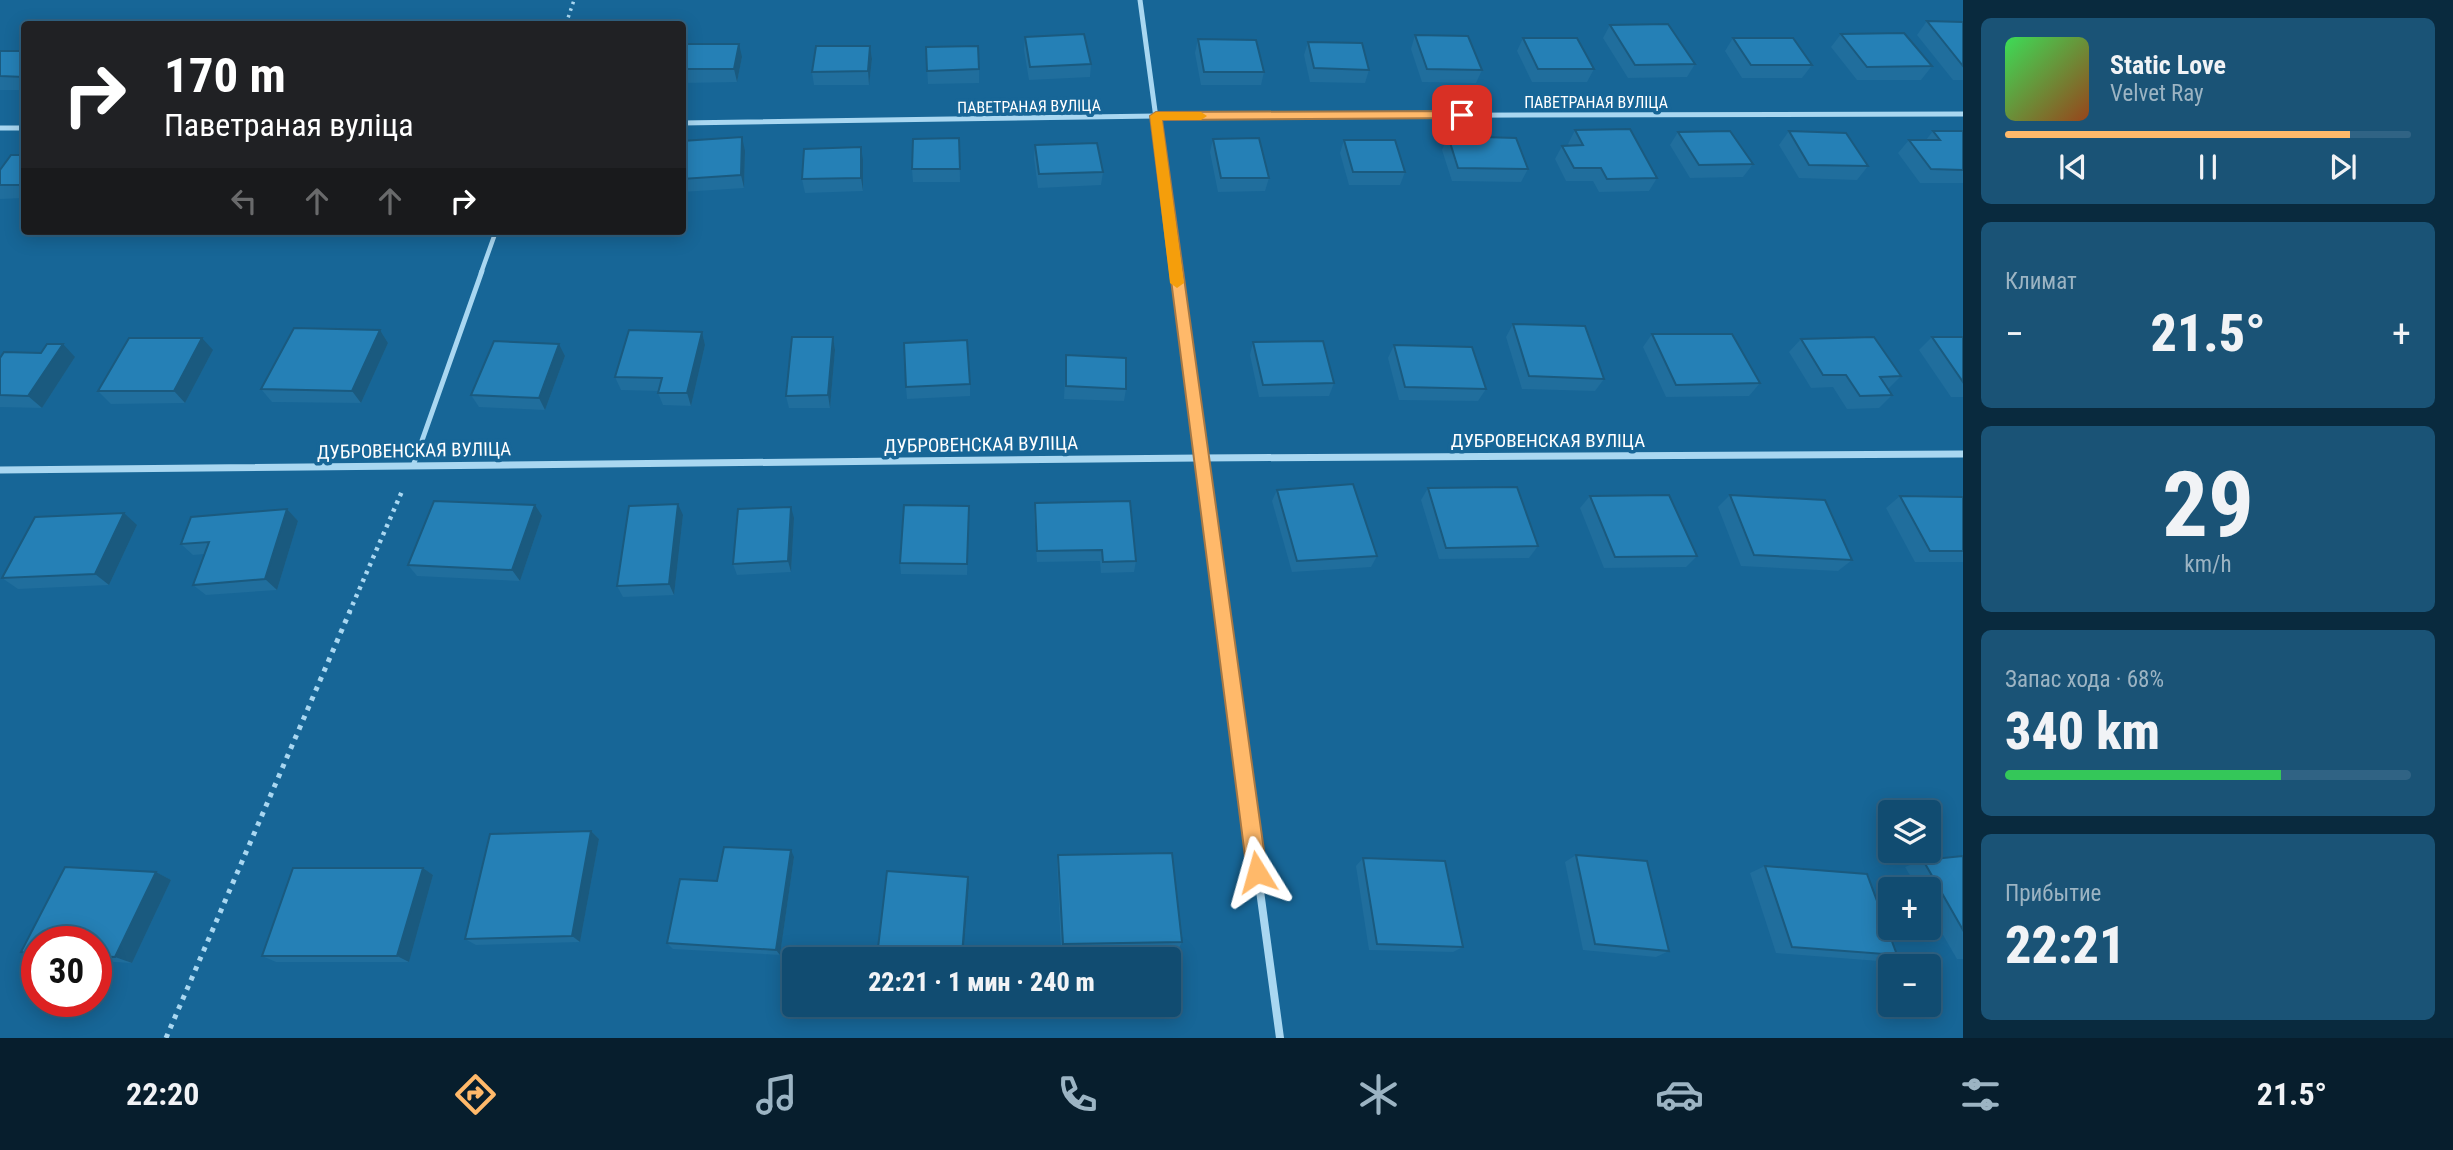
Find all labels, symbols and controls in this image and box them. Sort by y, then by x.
text: 170 m [164,47,286,104]
icon: right [49,49,140,140]
text: Static Love [2110,50,2226,80]
text: Velvet Ray [2110,80,2204,107]
pin [1432,85,1492,145]
street label: ПАВЕТРАНАЯ ВУЛІЦА [1524,93,1668,112]
street label: ПАВЕТРАНАЯ ВУЛІЦА [957,96,1101,117]
icon: arrive [1443,96,1481,134]
text: Паветраная вуліца [164,106,414,144]
icon: previous [2054,148,2092,186]
icon: pause [2189,148,2227,186]
icon: next [2324,148,2362,186]
icon: left [225,182,263,220]
icon: ahead [298,182,336,220]
icon: ahead [371,182,409,220]
icon: right [444,182,482,220]
text: Климат [2005,268,2077,295]
text: 21.5° [2150,303,2266,364]
text: − [2005,312,2024,356]
text: + [2392,312,2411,356]
street label: ДУБРОВЕНСКАЯ ВУЛІЦА [1451,429,1645,452]
street label: ДУБРОВЕНСКАЯ ВУЛІЦА [884,431,1078,458]
street label: ДУБРОВЕНСКАЯ ВУЛІЦА [317,437,511,464]
text: 29 [2162,452,2254,558]
text: km/h [2184,551,2232,578]
text: Запас хода · 68% [2005,666,2164,693]
text: 340 km [2005,701,2160,762]
map controls [1878,800,1941,1017]
button: layers [1878,800,1941,863]
position arrow [1220,835,1294,909]
button: + [1878,877,1941,940]
text: Прибытие [2005,880,2101,907]
text: 22:21 [2005,915,2125,976]
speed limit sign: 30 [21,926,112,1017]
button: − [1878,954,1941,1017]
text: 22:21 · 1 мин · 240 m [868,967,1095,997]
icon: directions [451,1070,500,1119]
icon: music [752,1070,801,1119]
icon: phone [1053,1070,1102,1119]
icon: climate [1354,1070,1403,1119]
icon: car [1655,1070,1704,1119]
icon: filters [1956,1070,2005,1119]
text: 22:20 [126,1075,199,1113]
text: 21.5° [2257,1075,2327,1113]

